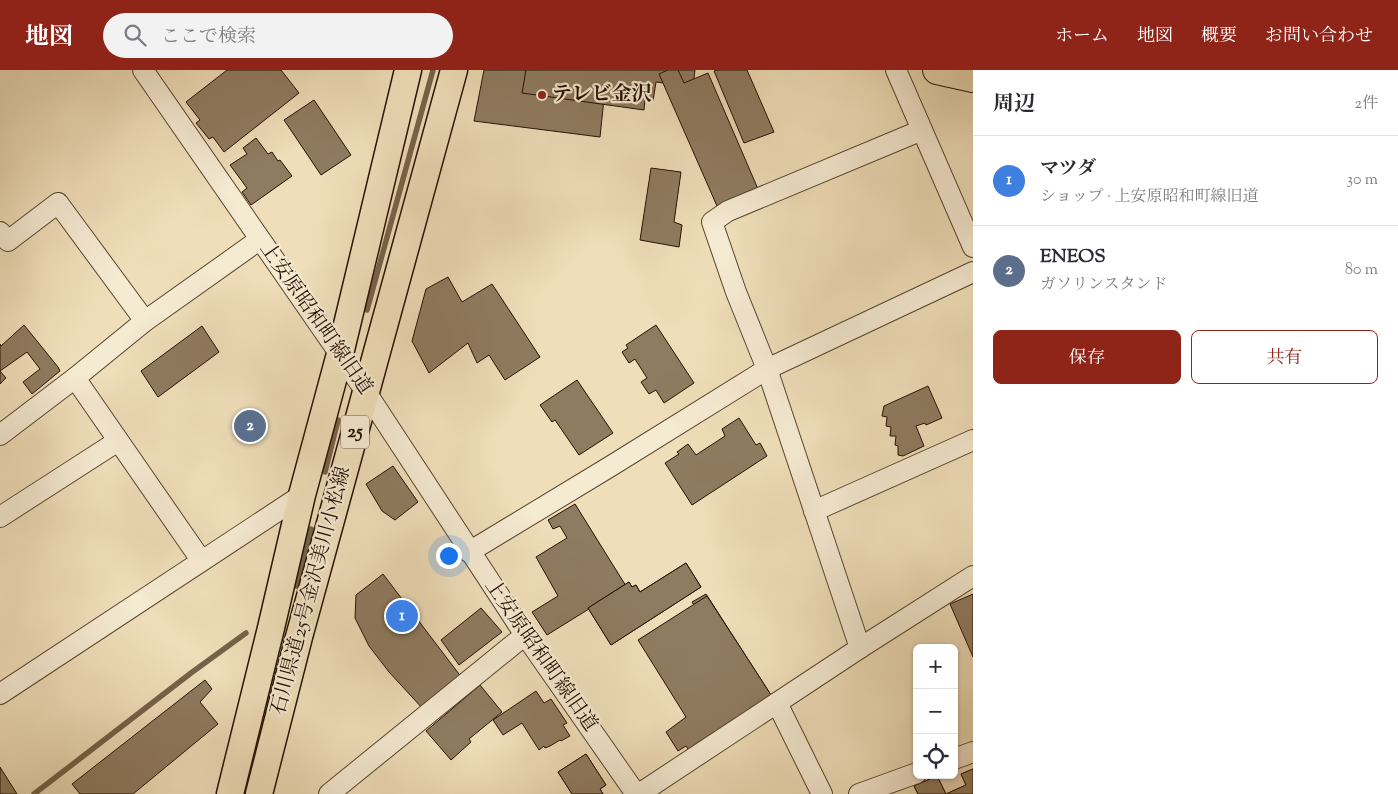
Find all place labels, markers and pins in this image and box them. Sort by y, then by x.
place label: テレビ金沢 [552,81,652,110]
marker: テレビ金沢 [536,89,548,101]
pin: 2 [234,407,266,445]
pin: 1 [386,597,418,635]

